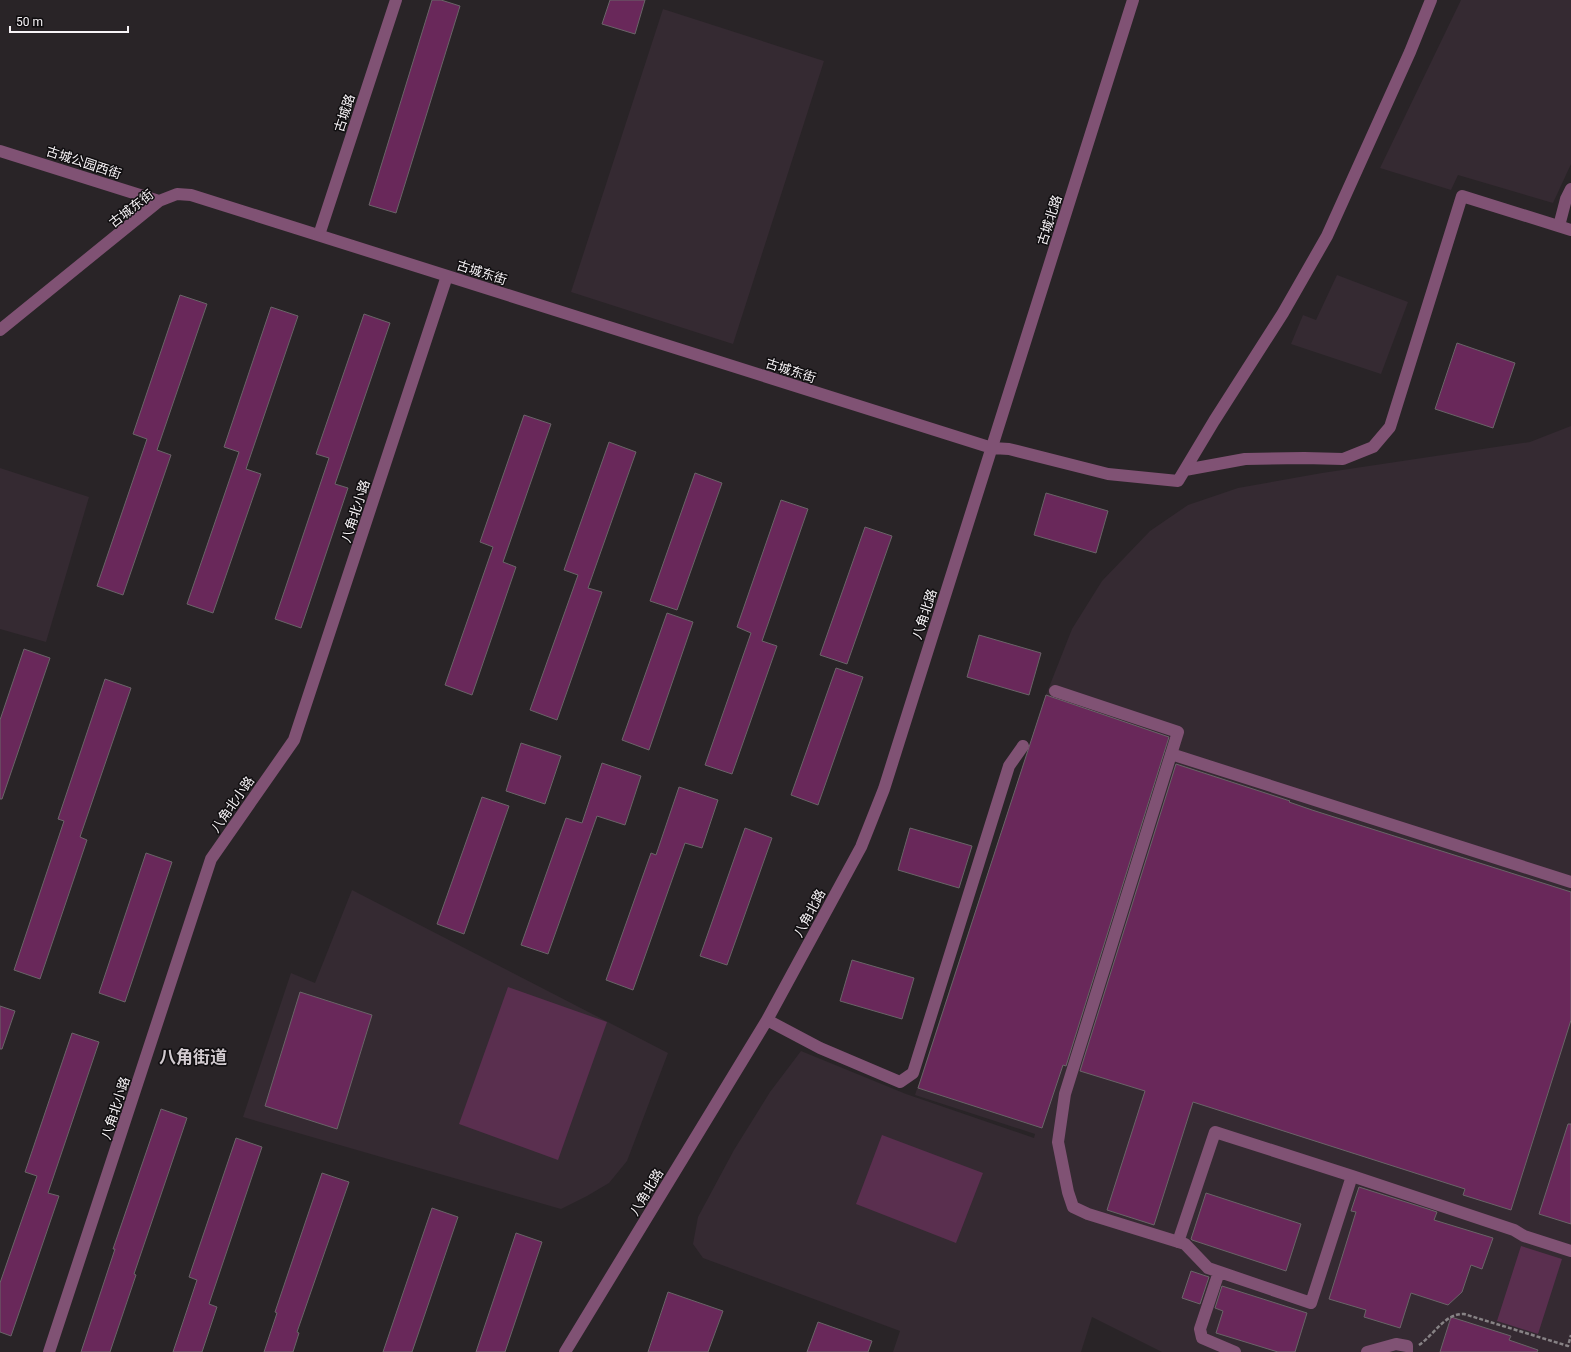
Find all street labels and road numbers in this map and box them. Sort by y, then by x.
street label: 古城路 [331,92,358,134]
street label: 古城公园西街 [44,143,123,182]
street label: 古城东街 [106,186,156,230]
street label: 古城北路 [1034,193,1065,247]
street label: 古城东街 [455,257,509,288]
street label: 古城东街 [764,355,818,386]
street label: 八角北小路 [338,478,373,544]
street label: 八角北路 [909,587,940,641]
street label: 八角北小路 [208,773,257,835]
street label: 八角北路 [791,887,828,940]
street label: 八角北小路 [98,1075,133,1141]
street label: 八角北路 [627,1166,666,1218]

